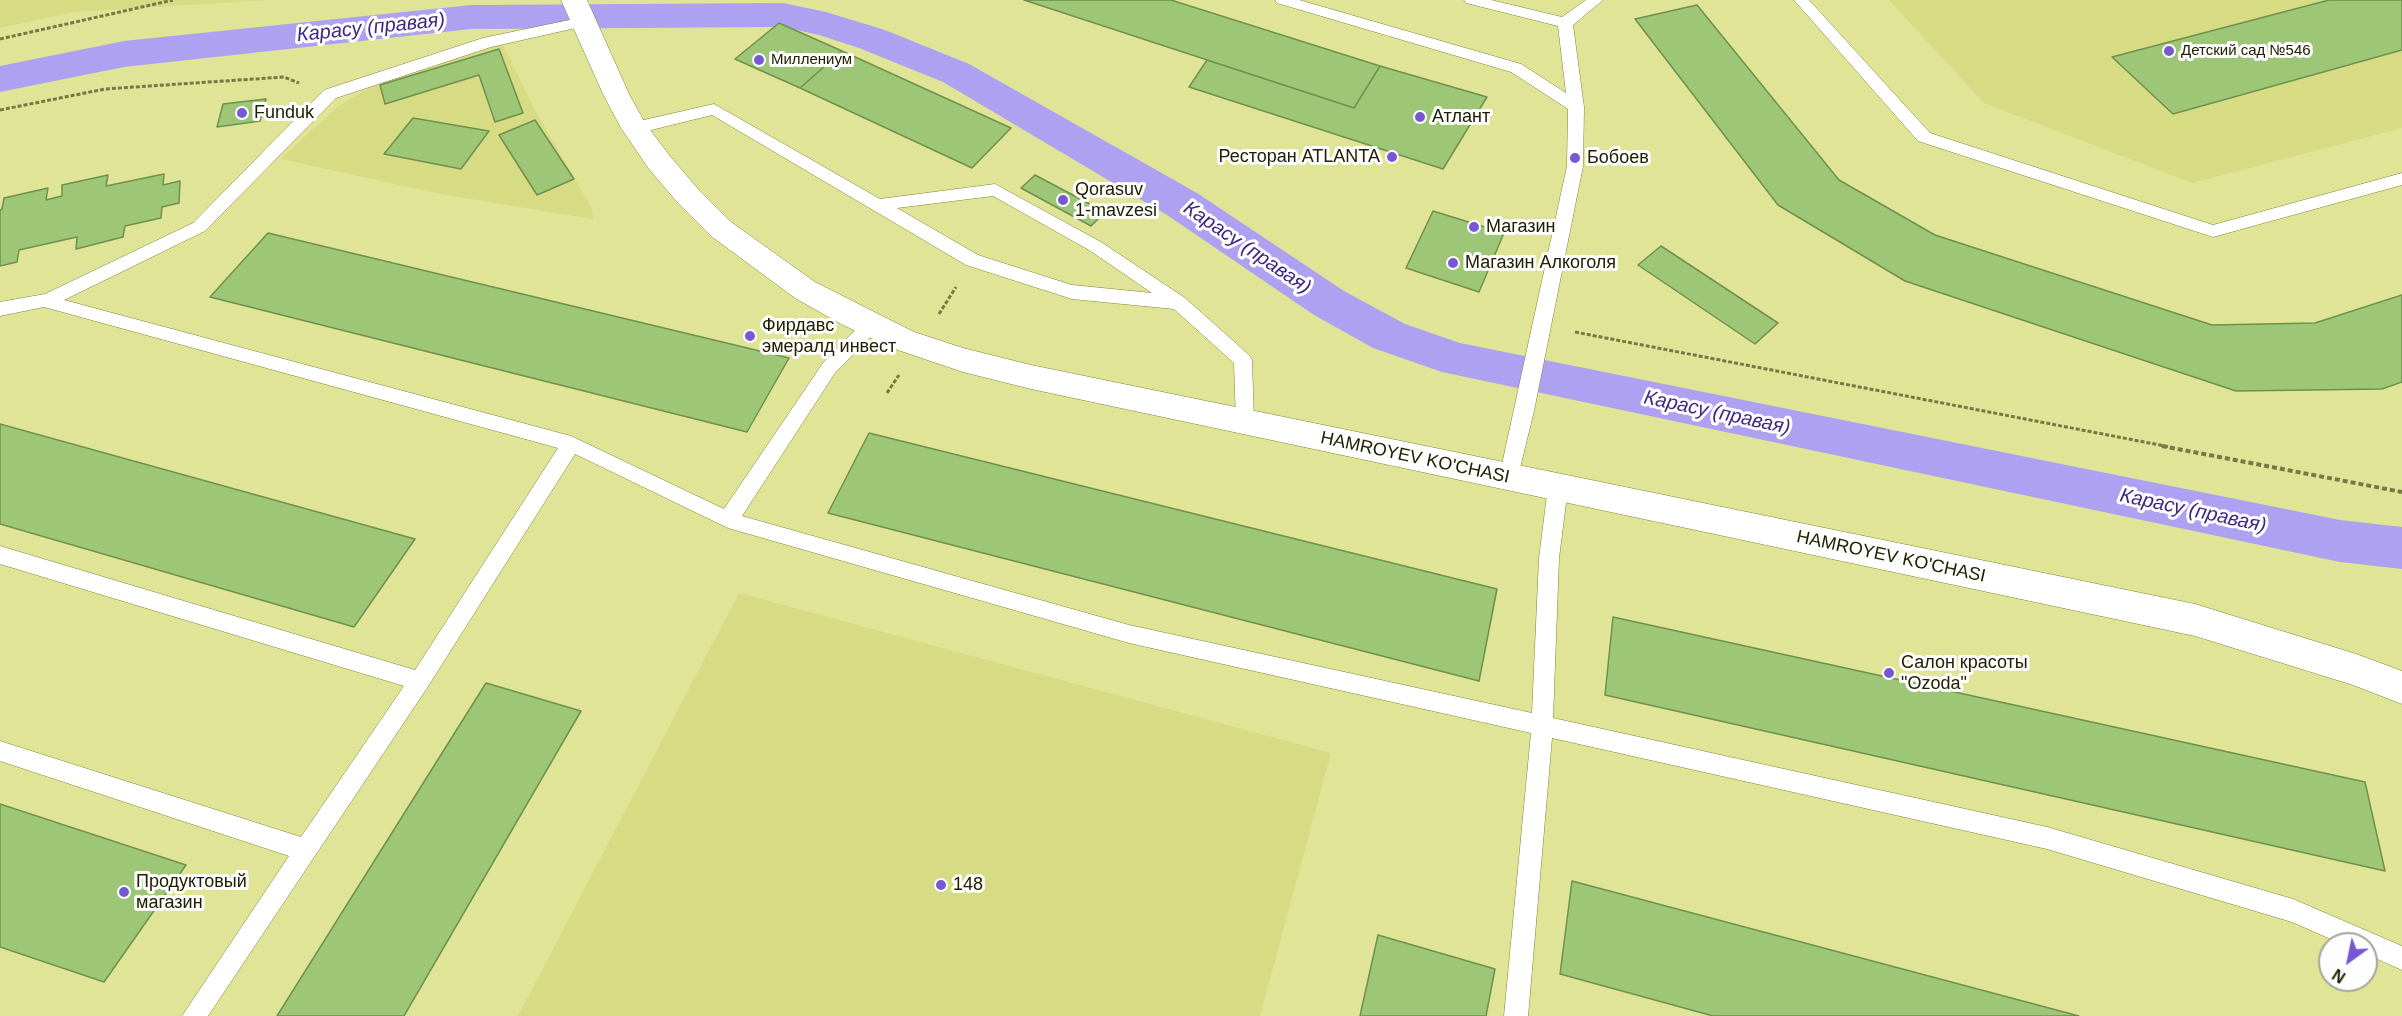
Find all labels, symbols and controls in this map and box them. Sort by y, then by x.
water label: Карасу (правая) [296,8,446,48]
place label: Детский сад №546 [2181,42,2311,60]
marker: Детский сад №546 [2162,44,2176,58]
place label: Миллениум [771,51,852,69]
marker: Миллениум [752,53,766,67]
place label: Funduk [254,102,314,124]
marker: Funduk [235,106,249,120]
place label: Атлант [1432,106,1490,128]
marker: Атлант [1413,110,1427,124]
place label: Ресторан ATLANTA [1218,146,1380,168]
place label: Бобоев [1587,147,1649,169]
marker: Ресторан ATLANTA [1385,150,1399,164]
marker: Бобоев [1568,151,1582,165]
place label: Qorasuv 1-mavzesi [1075,179,1157,222]
marker: Qorasuv 1-mavzesi [1056,193,1070,207]
water label: Карасу (правая) [1179,196,1315,300]
place label: Магазин [1486,216,1555,238]
marker: Магазин [1467,220,1481,234]
place label: Магазин Алкоголя [1465,252,1616,274]
marker: Магазин Алкоголя [1446,256,1460,270]
place label: Фирдавс эмералд инвест [762,315,896,358]
marker: Фирдавс эмералд инвест [743,329,757,343]
water label: Карасу (правая) [1642,386,1792,440]
street label: HAMROYEV KO'CHASI [1319,427,1511,489]
water label: Карасу (правая) [2118,484,2268,538]
street label: HAMROYEV KO'CHASI [1795,526,1987,588]
place label: Салон красоты "Ozoda" [1901,652,2028,694]
marker: Салон красоты "Ozoda" [1882,666,1896,680]
place label: Продуктовый магазин [136,871,247,914]
place label: 148 [953,874,983,896]
marker: 148 [934,878,948,892]
marker: Продуктовый магазин [117,885,131,899]
north arrow [2318,932,2378,992]
text: N [2330,966,2348,986]

